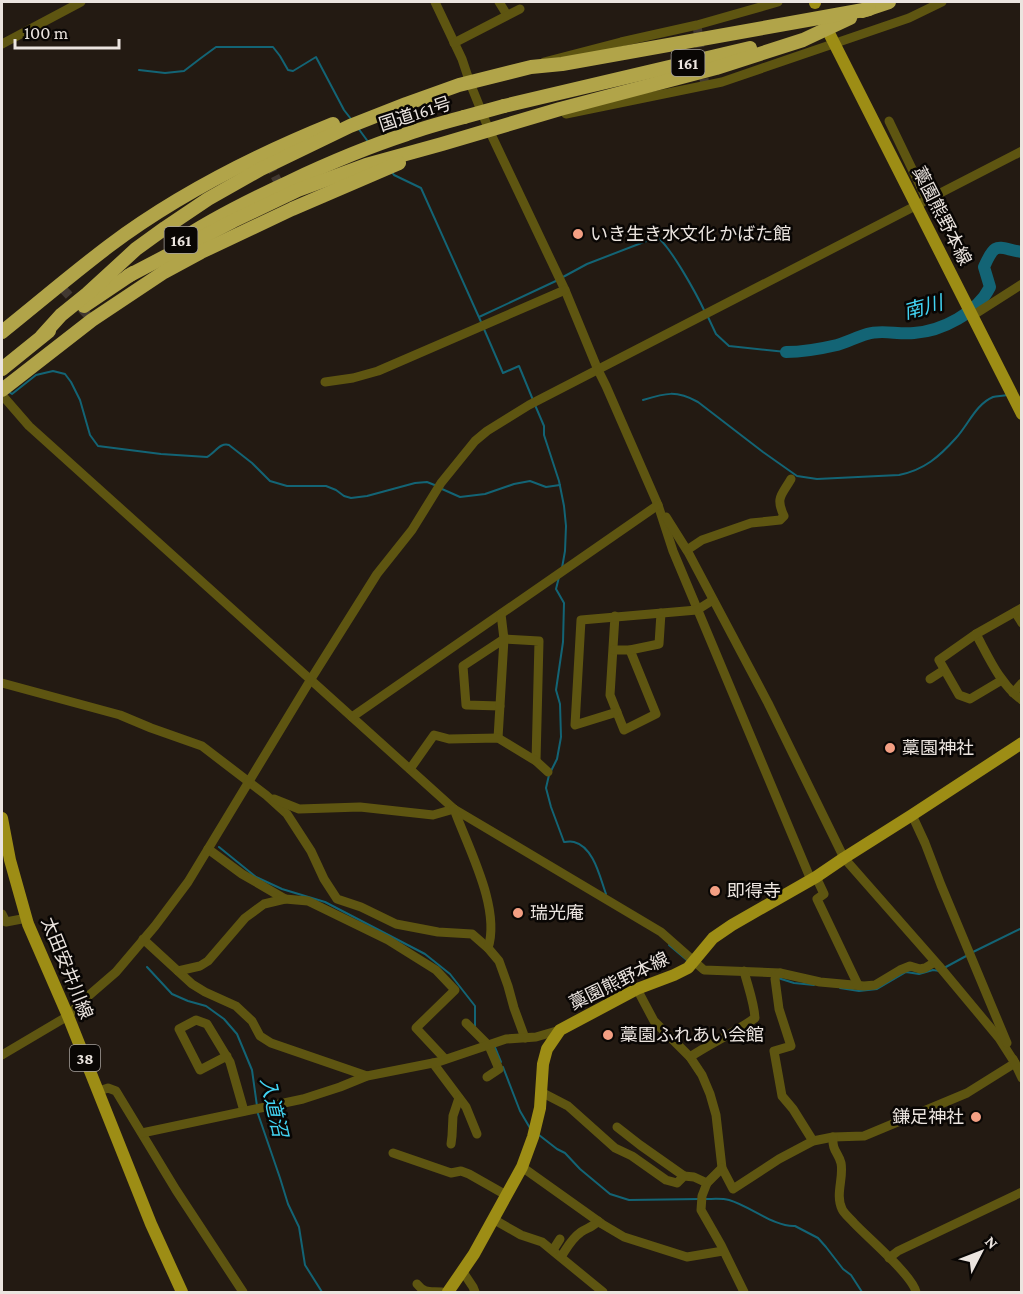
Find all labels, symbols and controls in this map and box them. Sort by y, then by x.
scale bar [15,12,118,50]
text: 100 m [24,23,69,43]
road number: 161 [672,50,704,76]
street label: 国道161号 [376,93,454,135]
street label: 藁園熊野本線 [909,163,975,269]
place label: いき生き水文化 かばた館 [590,224,791,244]
road number: 161 [164,227,198,253]
marker: いき生き水文化 かばた館 [571,227,585,241]
water label: 南川 [901,291,947,323]
place label: 藁園神社 [902,738,974,758]
marker: 藁園神社 [883,741,897,755]
place label: 即得寺 [727,881,781,901]
marker: 即得寺 [708,884,722,898]
place label: 瑞光庵 [530,903,584,923]
marker: 瑞光庵 [511,906,525,920]
street label: 太田安井川線 [37,914,97,1022]
street label: 藁園熊野本線 [566,948,672,1014]
place label: 藁園ふれあい会館 [620,1025,764,1045]
marker: 藁園ふれあい会館 [601,1028,615,1042]
road number: 38 [70,1045,100,1071]
water label: 入道沼 [257,1075,292,1142]
place label: 鎌足神社 [892,1107,964,1127]
marker: 鎌足神社 [969,1110,983,1124]
north arrow [951,1222,1011,1282]
text: N [982,1233,1002,1252]

